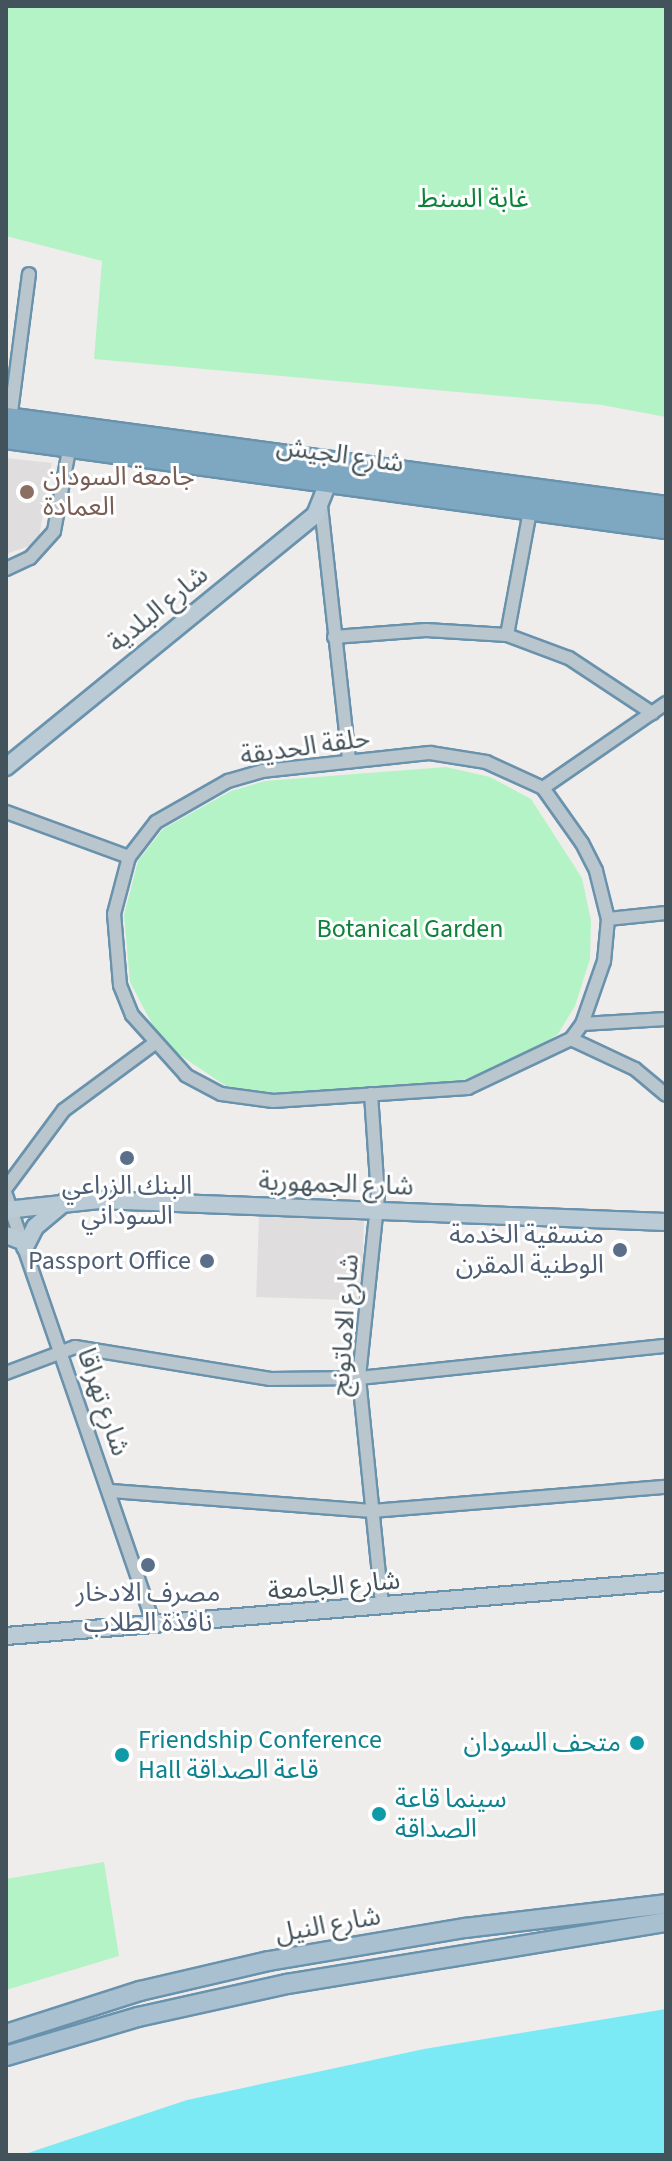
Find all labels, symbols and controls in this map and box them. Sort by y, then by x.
park label: غابة السنط [417,183,529,215]
street label: شارع الجيش [274,431,406,479]
place label: جامعة السودان العمادة [43,461,195,522]
marker: جامعة السودان العمادة [18,483,36,501]
street label: شارع البلدية [102,559,214,659]
street label: حلقة الحديقة [238,722,372,772]
park label: Botanical Garden [317,913,503,945]
marker: البنك الزراعي السوداني [118,1149,136,1167]
street label: شارع الجمهورية [258,1166,414,1202]
place label: البنك الزراعي السوداني [62,1170,192,1232]
place label: منسقية الخدمة الوطنية المقرن [449,1219,604,1280]
marker: منسقية الخدمة الوطنية المقرن [611,1241,629,1259]
place label: Passport Office [28,1245,191,1277]
marker: Passport Office [198,1252,216,1270]
street label: شارع الاماتونج [324,1253,366,1397]
street label: شارع تهراقا [70,1344,136,1460]
marker: مصرف الادخار نافذة الطلاب [139,1556,157,1574]
street label: شارع الجامعة [267,1565,401,1607]
place label: مصرف الادخار نافذة الطلاب [76,1577,220,1638]
place label: Friendship Conference Hall قاعة الصداقة [138,1724,382,1786]
place label: متحف السودان [464,1727,621,1759]
marker: متحف السودان [628,1734,646,1752]
marker: Friendship Conference Hall قاعة الصداقة [113,1746,131,1764]
place label: سينما قاعة الصداقة [395,1783,507,1844]
marker: سينما قاعة الصداقة [370,1805,388,1823]
street label: شارع النيل [273,1900,383,1950]

